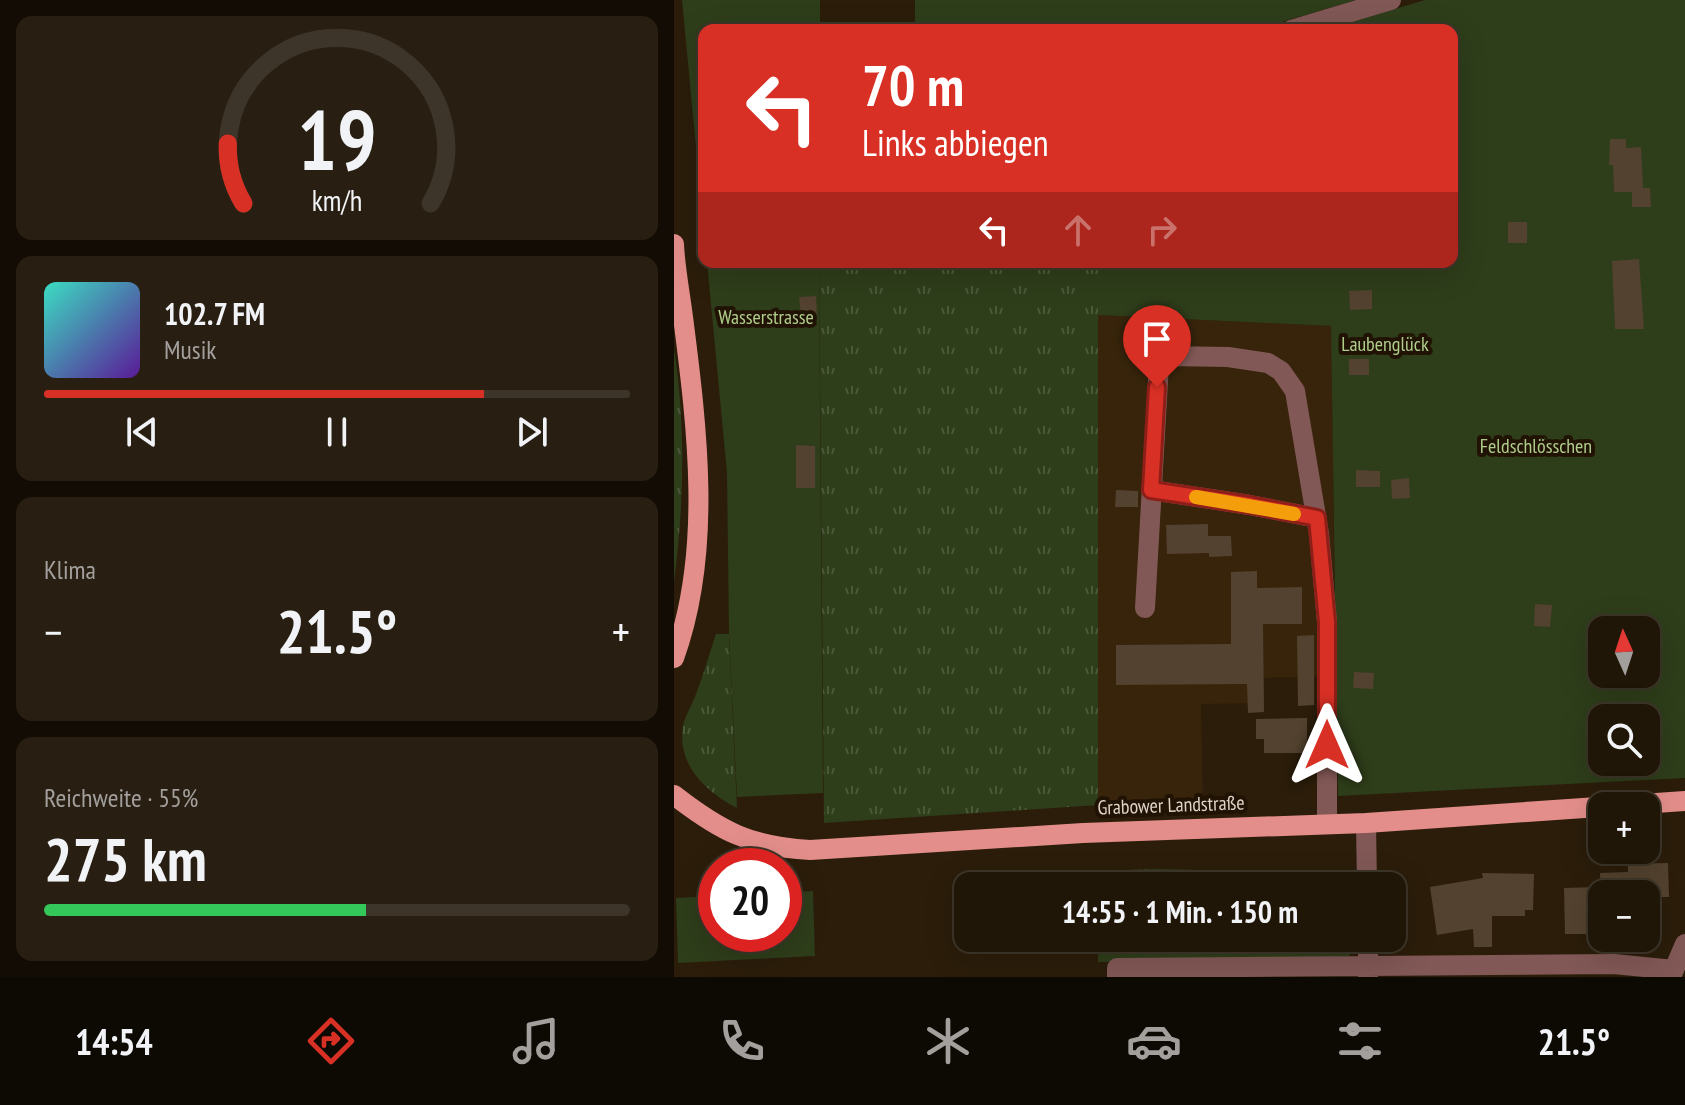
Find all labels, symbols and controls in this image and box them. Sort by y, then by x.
text: 70 m [862,49,964,121]
icon: left [730,56,834,160]
text: 19 [297,85,377,193]
text: Links abbiegen [862,119,1049,166]
text: km/h [312,182,362,219]
icon: left [972,208,1016,252]
icon: ahead [1056,208,1100,252]
icon: right [1140,208,1184,252]
text: 102.7 FM [164,294,265,333]
park label: Wasserstrasse [718,304,814,330]
pin [1123,305,1191,387]
icon: arrive [1135,317,1179,361]
park label: Laubenglück [1341,331,1429,357]
text: Musik [164,333,216,366]
icon: previous [120,410,164,454]
icon: pause [315,410,359,454]
icon: next [510,410,554,454]
park label: Feldschlösschen [1480,433,1592,459]
text: Klima [44,553,96,586]
text: 21.5° [277,592,397,670]
text: − [44,603,62,660]
text: + [612,603,630,660]
north arrow [1588,616,1660,688]
map controls [1588,616,1660,952]
position arrow [1285,703,1369,787]
button: search [1588,704,1660,776]
text: Reichweite · 55% [44,781,198,814]
street label: Grabower Landstraße [1097,789,1245,821]
button: + [1588,792,1660,864]
text: 275 km [44,820,207,898]
speed limit sign: 20 [698,848,802,952]
button: − [1588,880,1660,952]
text: 14:55 · 1 Min. · 150 m [1062,892,1298,931]
icon: directions [303,1013,359,1069]
icon: music [508,1013,564,1069]
icon: phone [714,1013,770,1069]
icon: climate [920,1013,976,1069]
icon: car [1126,1013,1182,1069]
icon: filters [1332,1013,1388,1069]
text: 14:54 [75,1018,153,1065]
text: 21.5° [1538,1018,1610,1065]

